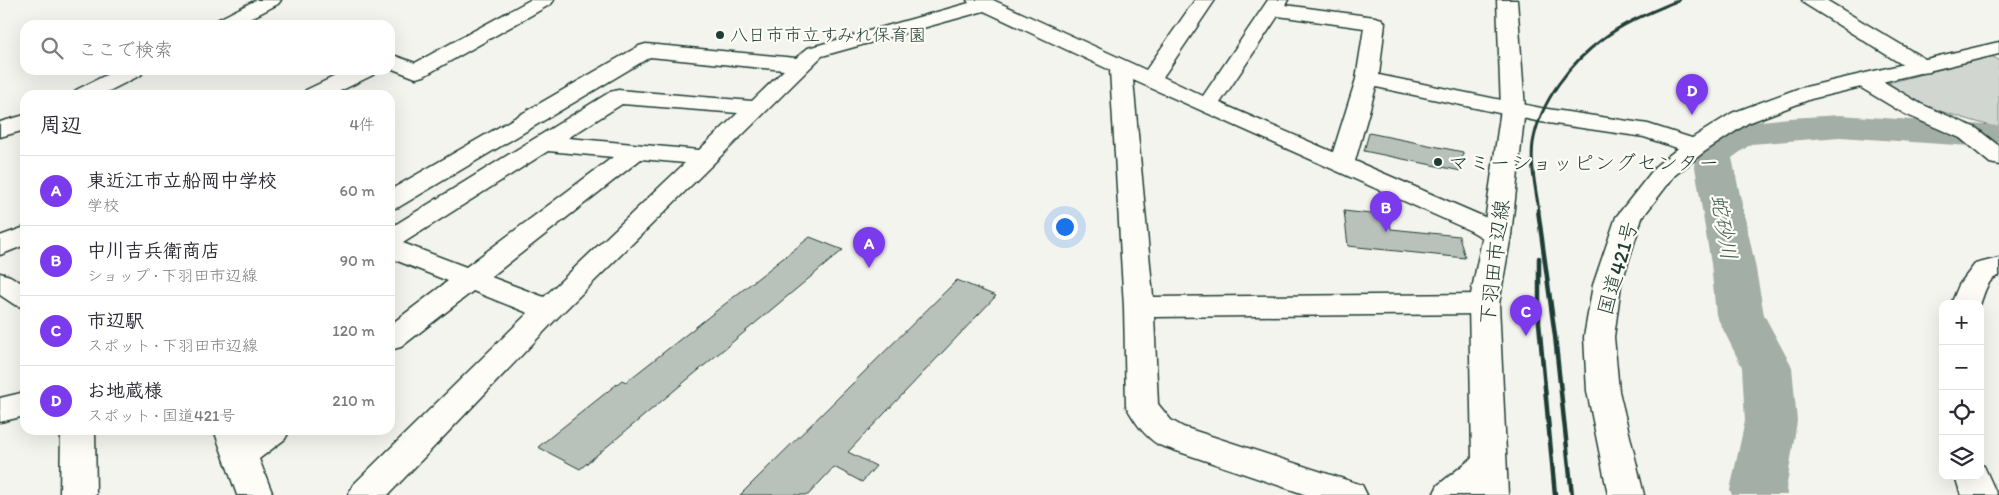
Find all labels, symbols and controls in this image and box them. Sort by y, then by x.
search box [20,20,395,75]
place label: 八日市市立すみれ保育園 [730,24,927,46]
marker: 八日市市立すみれ保育園 [714,29,726,41]
icon: search [38,34,66,62]
text: ここで検索 [78,38,173,61]
pin: D [1676,74,1708,115]
text: 周辺 [40,112,82,137]
text: 4件 [349,115,375,134]
place label: マミーショッピングセンター [1448,150,1719,175]
marker: マミーショッピングセンター [1432,156,1444,168]
text: 東近江市立船岡中学校 [87,169,277,192]
text: A [51,181,61,200]
text: 60 m [340,181,375,200]
pin: B [1370,191,1402,232]
water label: 蛇砂川 [1705,192,1743,262]
text: 学校 [87,196,119,215]
street label: 下羽田市辺線 [1474,198,1514,326]
your location [1052,214,1078,240]
street label: 国道421号 [1592,218,1642,318]
pin: A [853,227,885,268]
text: 中川吉兵衛商店 [87,239,220,262]
text: B [51,251,61,270]
text: 90 m [340,251,375,270]
text: ショップ · 下羽田市辺線 [87,266,257,285]
pin: C [1510,295,1542,336]
map controls [1939,300,1984,480]
button: + [1939,300,1984,345]
text: 市辺駅 [87,309,144,332]
text: C [51,321,61,340]
text: 120 m [332,321,375,340]
text: スポット · 下羽田市辺線 [87,336,258,355]
button: − [1939,345,1984,390]
text: お地蔵様 [87,379,163,402]
button: locate [1939,390,1984,435]
text: D [51,391,61,410]
text: 210 m [332,391,375,410]
text: スポット · 国道421号 [87,406,236,425]
button: layers [1939,435,1984,480]

